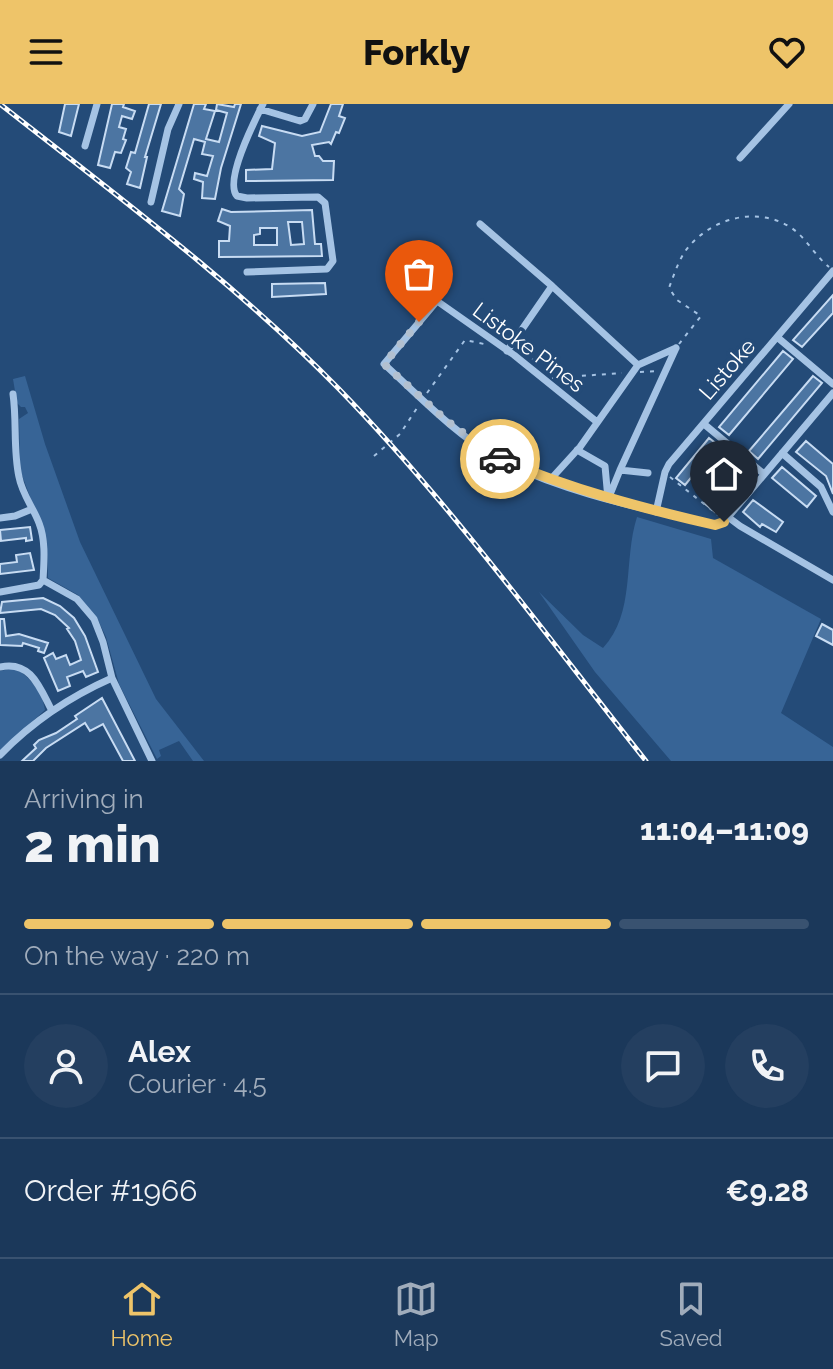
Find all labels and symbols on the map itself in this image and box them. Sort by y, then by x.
pin [385,240,453,322]
street label: Listoke Pines [468,297,590,397]
street label: Listoke [693,333,761,405]
courier [460,419,540,499]
pin [690,440,758,522]

